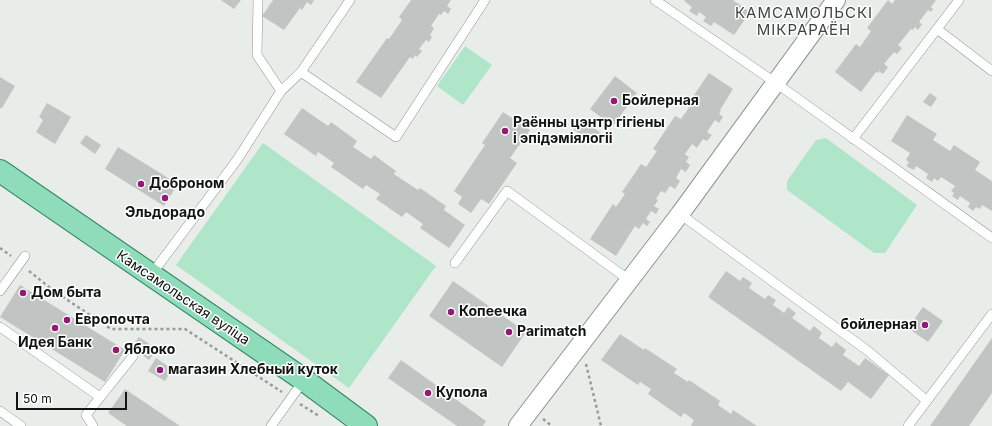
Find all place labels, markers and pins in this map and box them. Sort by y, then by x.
place label: Бойлерная [622,93,699,109]
marker: Бойлерная [609,96,619,106]
place label: Раённы цэнтр гігіены і эпідэміялогіі [513,115,665,148]
marker: Раённы цэнтр гігіены і эпідэміялогіі [500,126,510,136]
place label: Доброном [149,176,224,192]
marker: Доброном [136,179,146,189]
marker: Эльдорадо [160,193,170,203]
place label: Эльдорадо [125,205,205,221]
place label: Дом быта [31,285,101,301]
marker: Дом быта [18,288,28,298]
place label: Копеечка [459,304,527,320]
marker: Копеечка [446,307,456,317]
place label: Европочта [75,312,150,328]
marker: Европочта [62,315,72,325]
place label: бойлерная [841,317,917,333]
marker: бойлерная [920,320,930,330]
marker: Идея Банк [50,323,60,333]
place label: Parimatch [517,324,586,340]
marker: Parimatch [504,327,514,337]
place label: Идея Банк [18,335,92,351]
place label: Яблоко [124,342,175,358]
marker: Яблоко [111,345,121,355]
place label: магазин Хлебный куток [168,362,338,378]
marker: магазин Хлебный куток [155,365,165,375]
place label: Купола [436,385,488,401]
marker: Купола [423,388,433,398]

